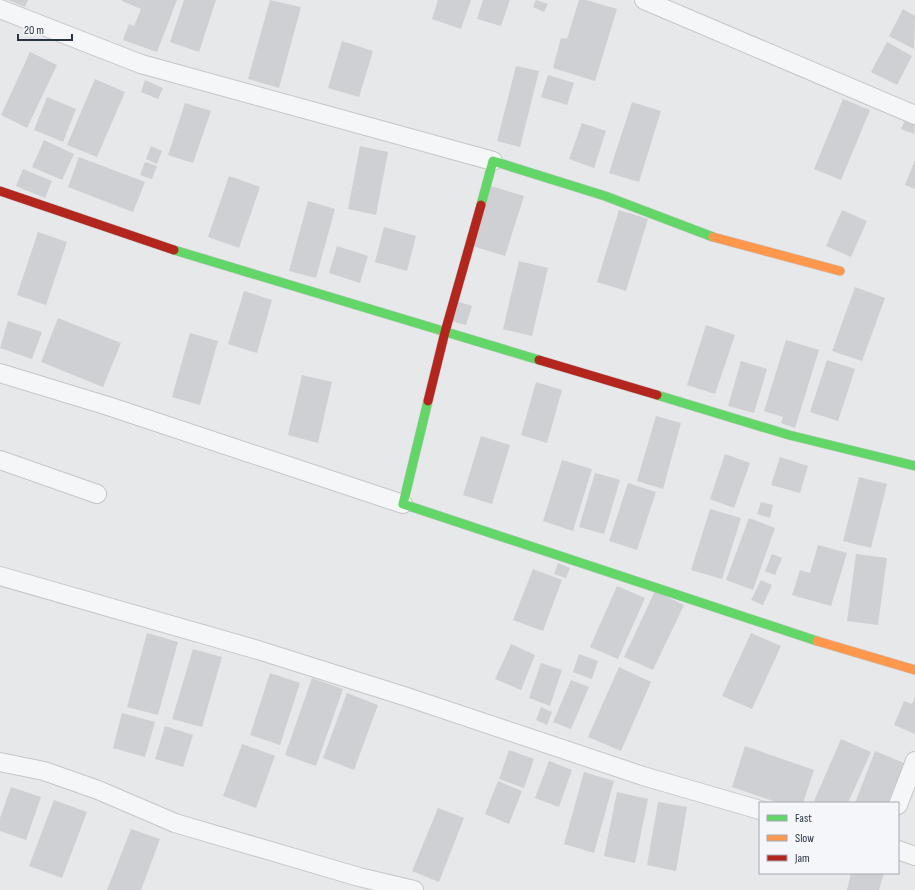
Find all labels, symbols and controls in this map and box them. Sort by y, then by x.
scale bar [18,16,72,42]
text: 20 m [24,23,44,38]
legend [759,802,899,874]
text: Fast [795,811,812,826]
text: Slow [795,831,814,846]
text: Jam [794,851,810,866]

